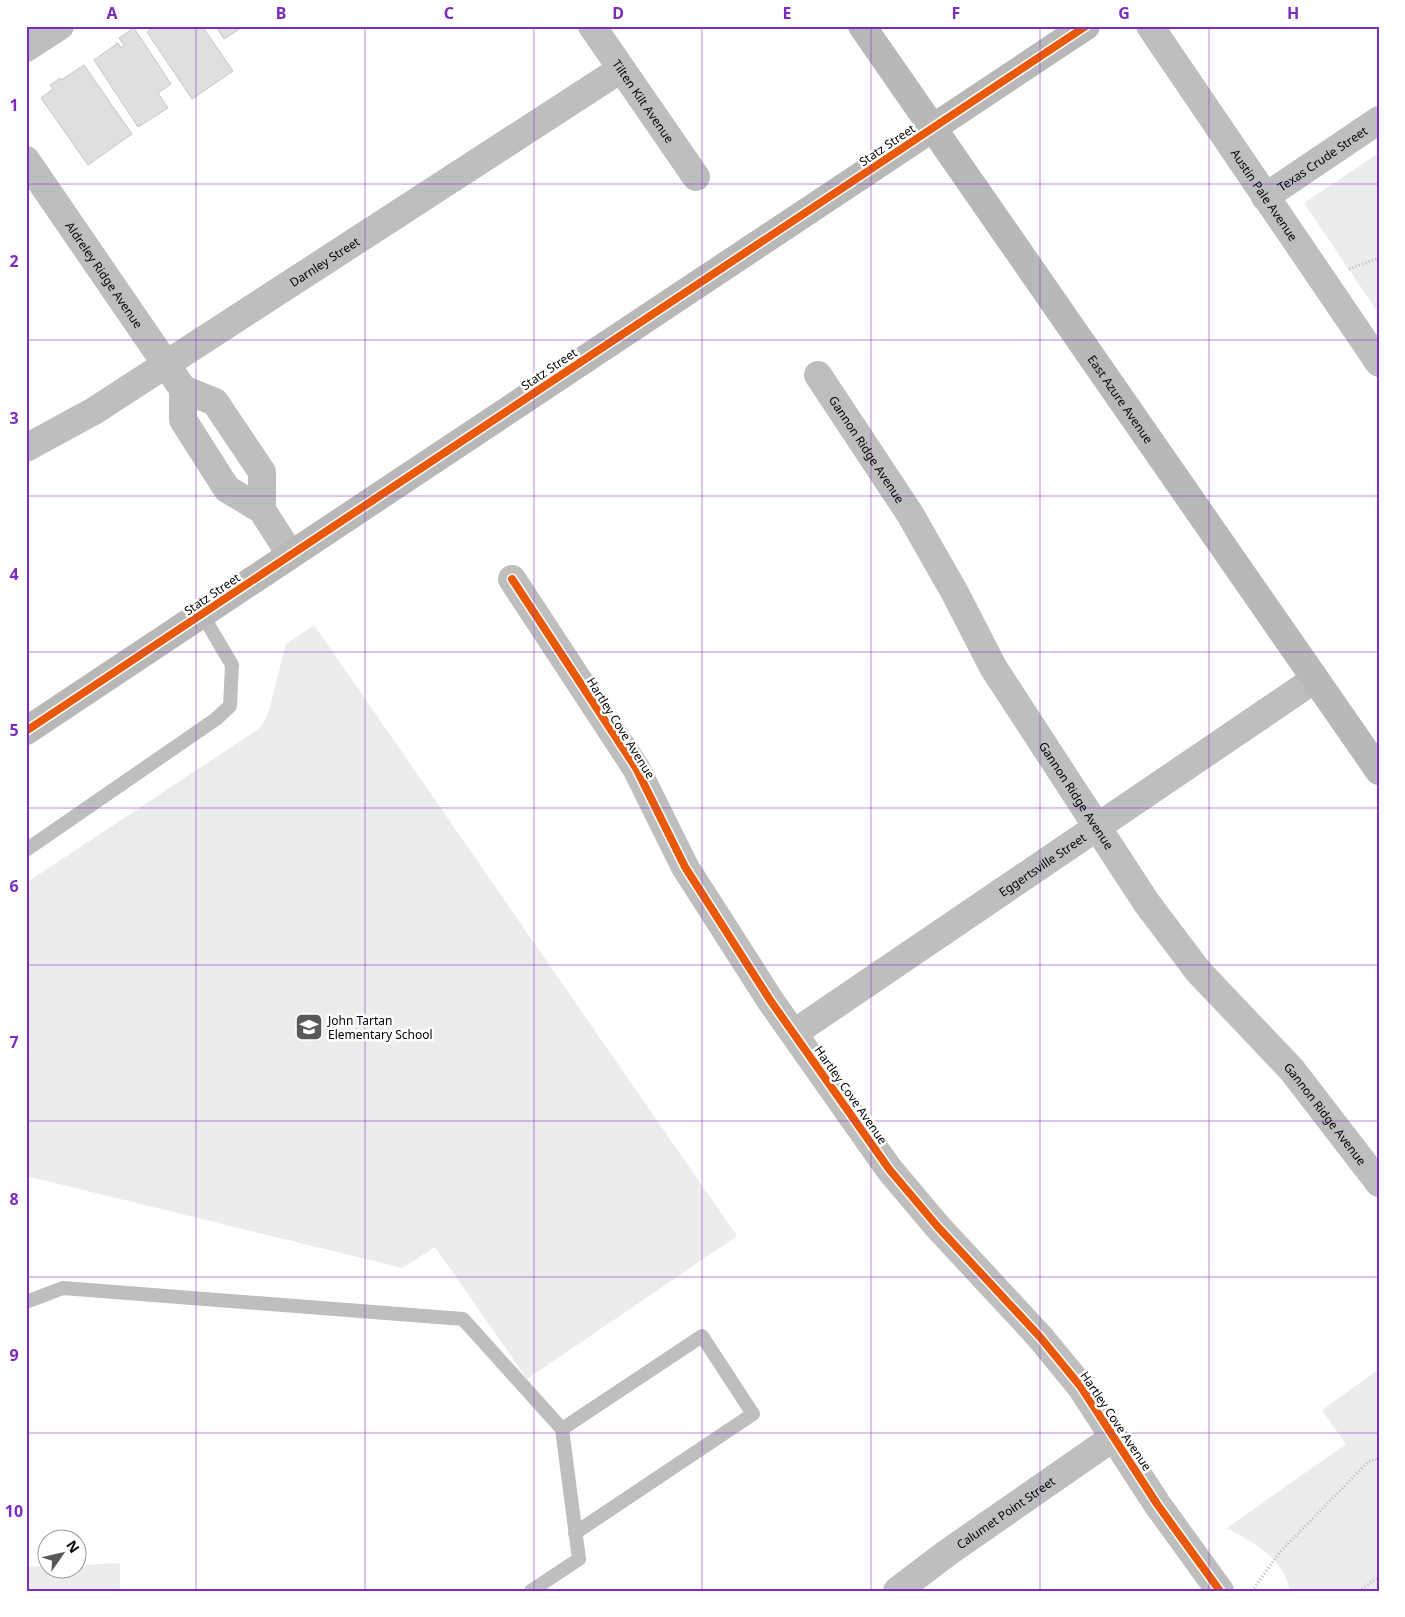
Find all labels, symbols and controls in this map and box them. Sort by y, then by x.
text: A [106,2,118,24]
text: B [276,2,286,24]
text: C [444,2,454,24]
text: D [612,2,624,24]
text: E [783,2,792,24]
text: F [952,2,960,24]
text: G [1118,2,1130,24]
text: H [1287,2,1299,24]
street label: Tilten Kilt Avenue [609,56,679,146]
text: 1 [9,94,19,116]
street label: Statz Street [856,120,919,170]
street label: Texas Crude Street [1274,122,1371,195]
street label: Austin Pale Avenue [1227,145,1302,244]
street label: Aldreley Ridge Avenue [62,218,147,332]
street label: Darnley Street [286,232,363,291]
text: 2 [9,250,19,272]
street label: Statz Street [518,344,581,394]
street label: East Azure Avenue [1084,351,1158,447]
street label: Gannon Ridge Avenue [825,392,909,506]
text: 3 [9,407,19,429]
text: 4 [9,563,19,585]
street label: Statz Street [181,569,244,619]
street label: Hartley Cove Avenue [583,674,659,782]
text: 5 [9,719,19,741]
street label: Gannon Ridge Avenue [1035,738,1118,853]
street label: Eggertsville Street [995,828,1090,900]
text: 6 [9,875,19,897]
school or university icon: John Tartan Elementary School [294,1012,324,1042]
place label: John Tartan Elementary School [327,1012,433,1043]
text: 7 [9,1031,19,1053]
street label: Hartley Cove Avenue [811,1042,892,1148]
street label: Gannon Ridge Avenue [1280,1058,1371,1169]
text: 8 [9,1188,19,1210]
text: 9 [9,1344,19,1366]
street label: Hartley Cove Avenue [1076,1368,1156,1474]
street label: Calumet Point Street [953,1472,1059,1553]
text: 10 [5,1500,23,1522]
north arrow [38,1530,88,1580]
text: N [62,1536,84,1556]

